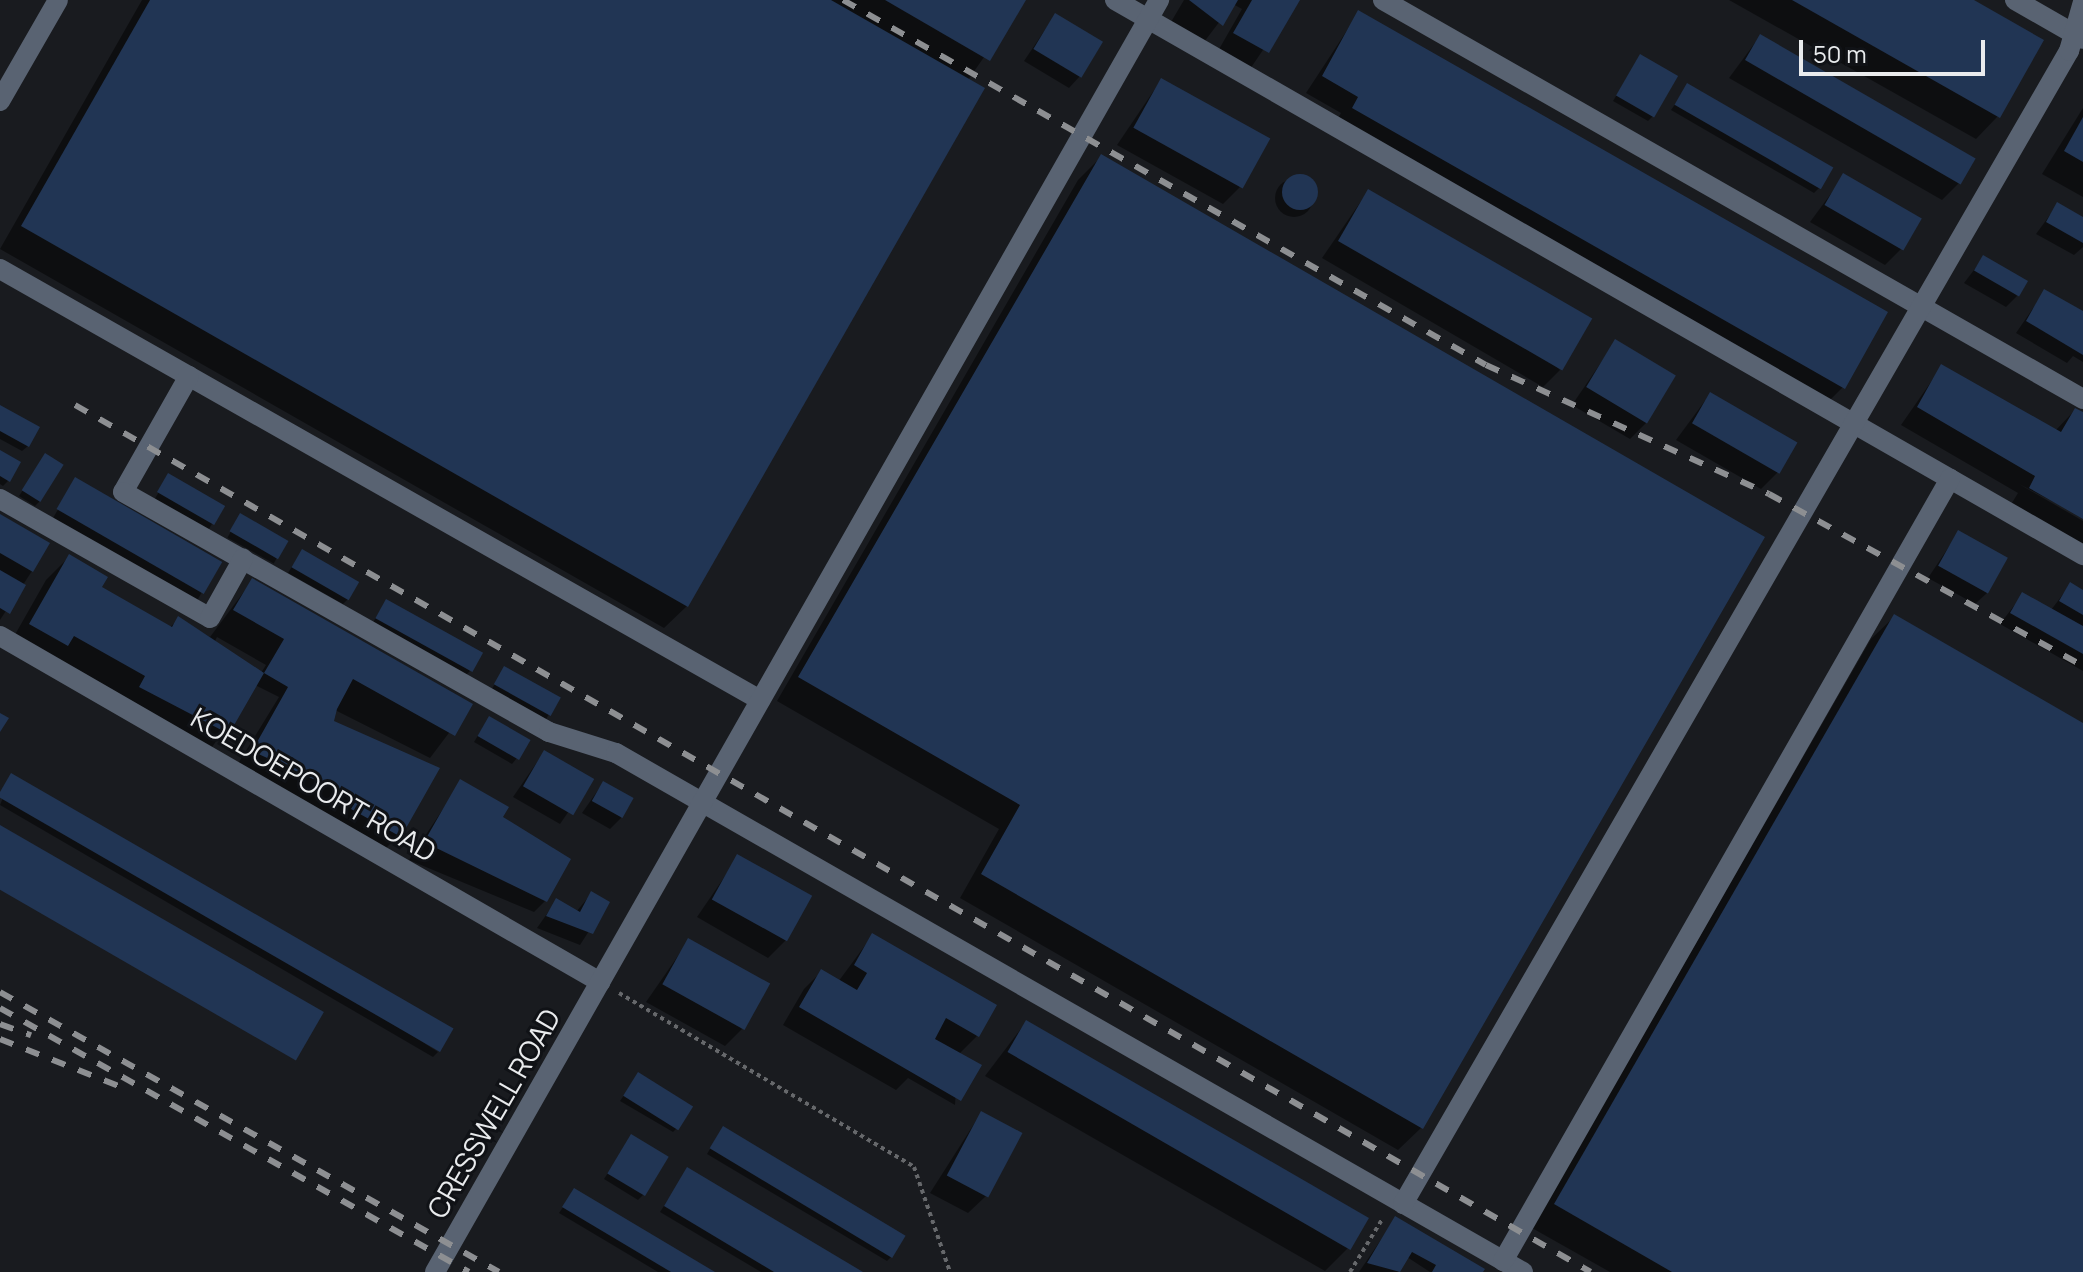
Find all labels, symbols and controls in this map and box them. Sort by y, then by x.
scale bar [1803,24,1989,74]
text: 50 m [1813,37,1867,70]
street label: KOEDOEPOORT ROAD [185,700,443,868]
street label: CRESSWELL ROAD [419,1002,567,1224]

